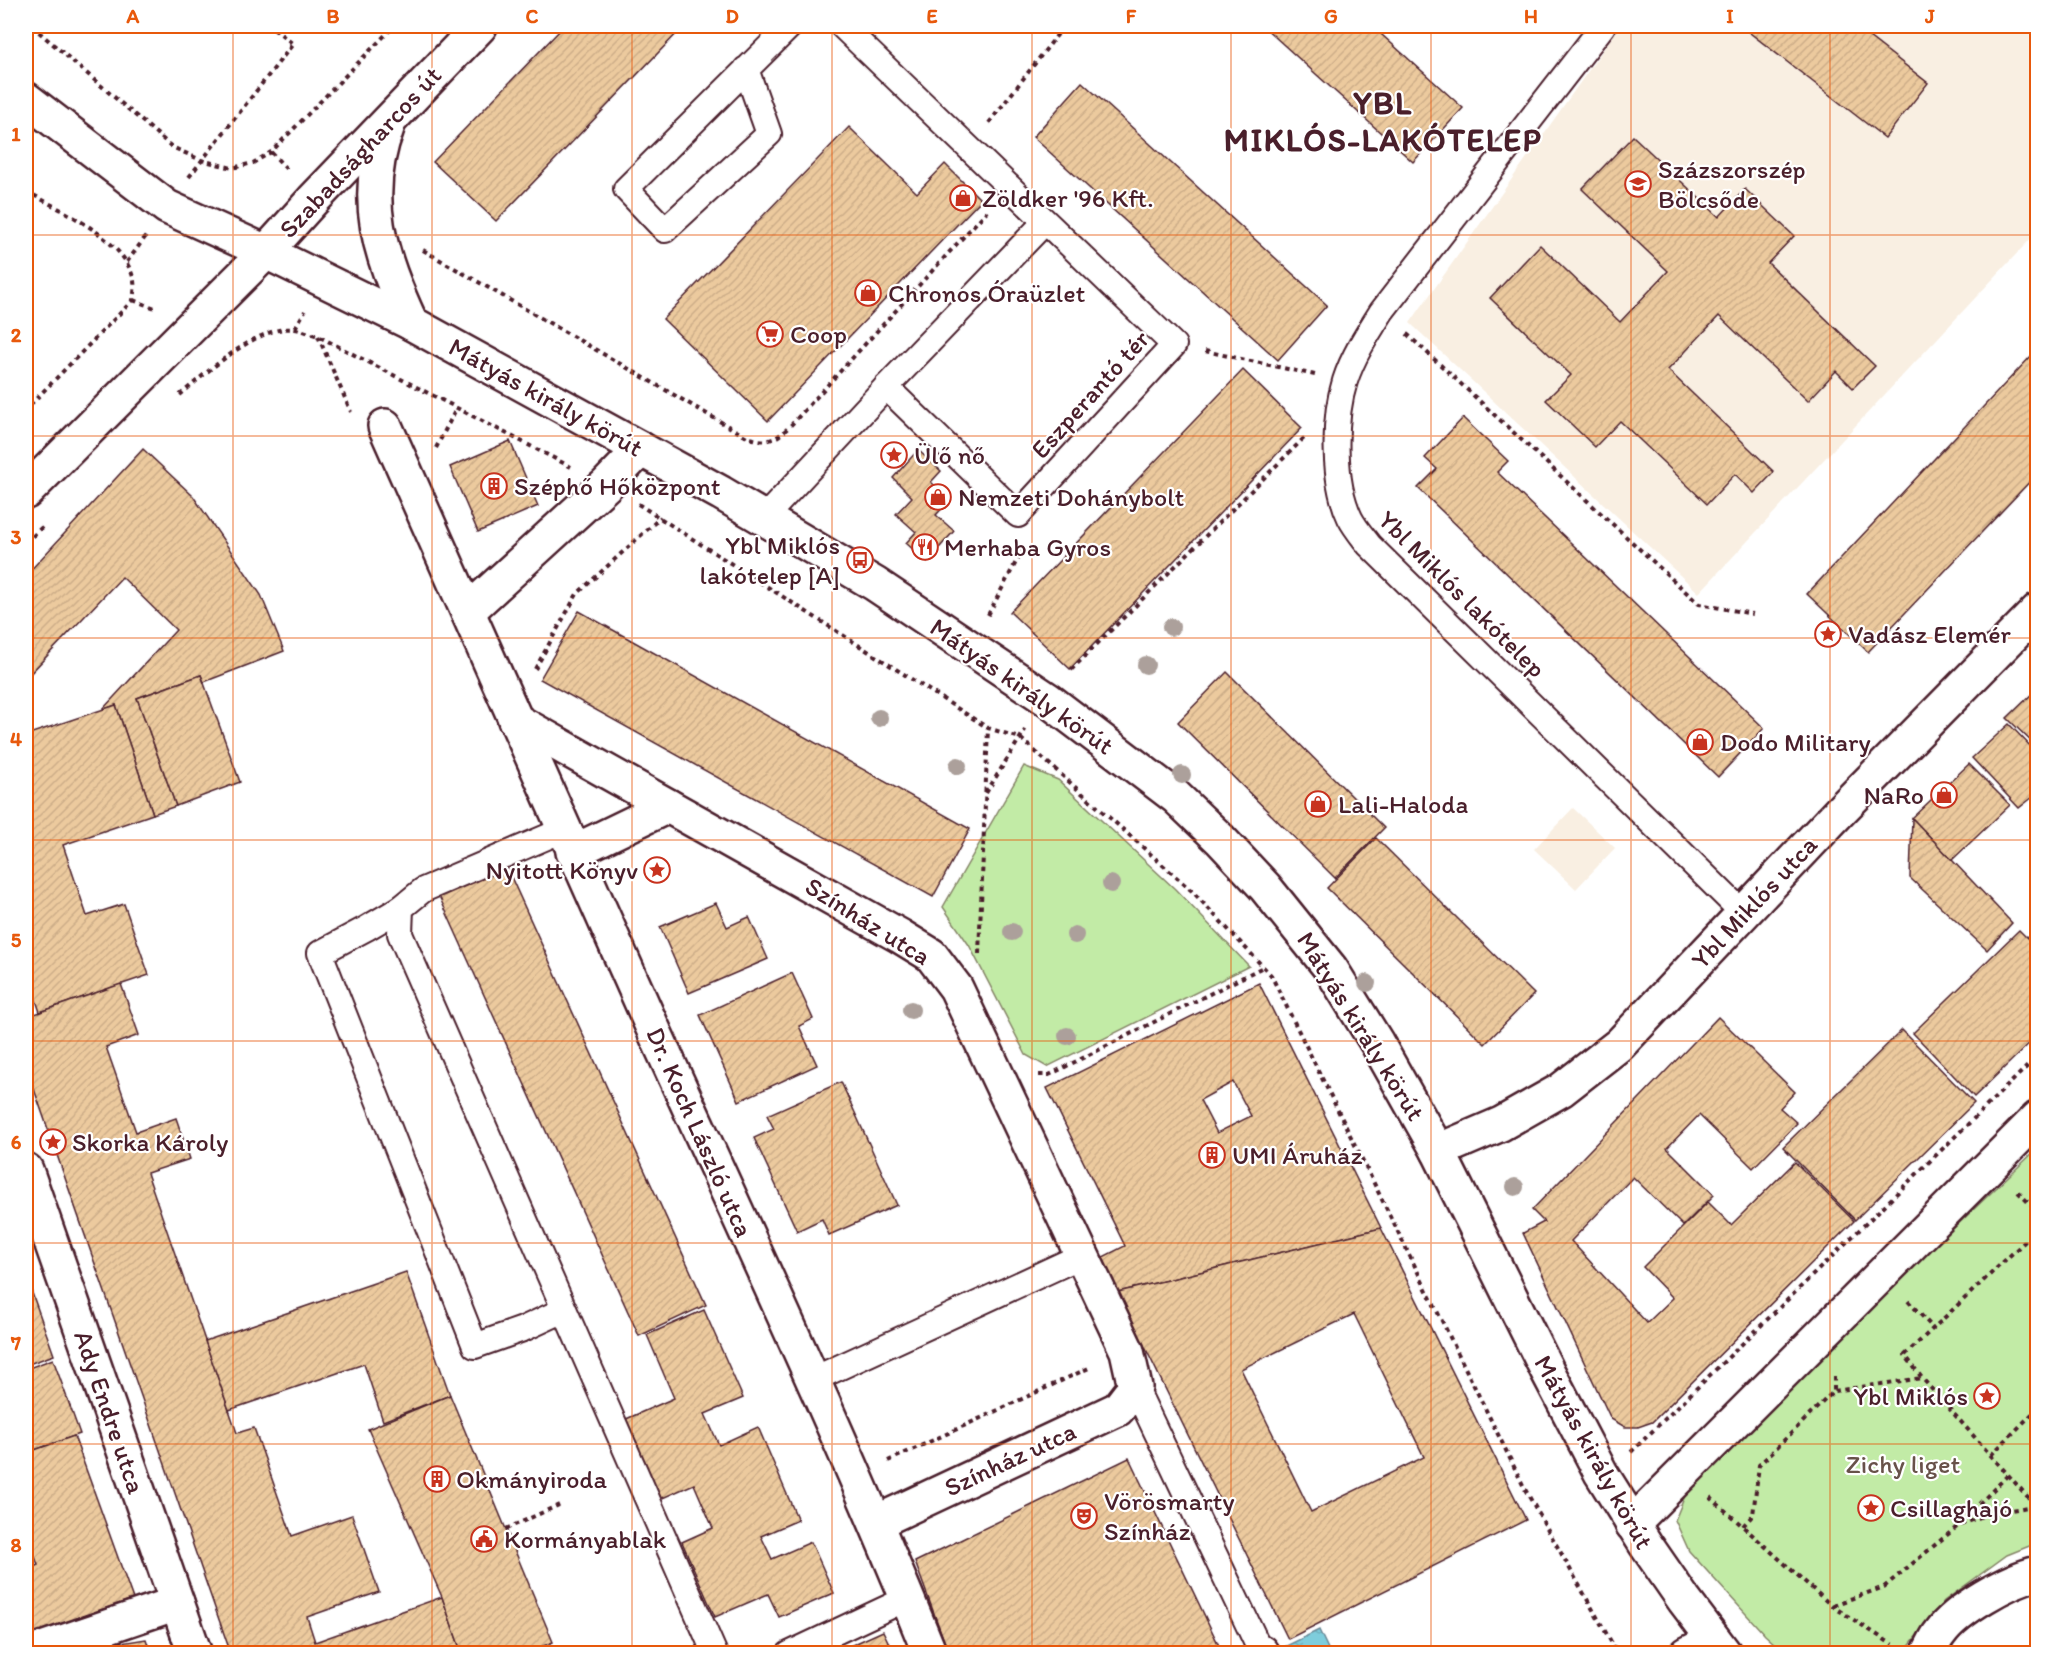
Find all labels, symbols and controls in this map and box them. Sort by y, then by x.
text: A [126,4,140,28]
text: B [327,4,340,28]
text: C [526,4,539,28]
text: D [725,4,739,28]
text: E [926,4,938,28]
text: F [1126,4,1137,28]
text: G [1324,4,1338,28]
text: H [1524,4,1538,28]
text: I [1726,4,1734,28]
text: J [1924,4,1935,28]
street label: Szabadságharcos út [272,59,448,245]
district label: YBL MIKLÓS-LAKÓTELEP [1224,84,1542,159]
text: 1 [11,122,21,146]
place label: Százszorszép Bölcsőde [1658,153,1806,215]
school or university icon: Százszorszép Bölcsőde [1623,169,1653,199]
place label: Zöldker '96 Kft. [982,182,1154,214]
shop icon: Zöldker '96 Kft. [948,183,978,213]
place label: Chronos Óraüzlet [888,277,1086,309]
shop icon: Chronos Óraüzlet [853,278,883,308]
place label: Coop [790,318,847,350]
supermarket icon: Coop [755,319,785,349]
text: 2 [11,323,22,347]
street label: Eszperantó tér [1024,323,1156,465]
street label: Mátyás király körút [443,330,649,464]
place label: Ülő nő [914,439,985,471]
place icon: Ülő nő [879,440,909,470]
place label: Széphő Hőközpont [514,470,721,502]
building icon: Széphő Hőközpont [479,471,509,501]
place label: Nemzeti Dohánybolt [958,481,1185,513]
shop icon: Nemzeti Dohánybolt [923,482,953,512]
street label: Ybl Miklós lakótelep [1371,503,1553,685]
text: 3 [11,525,22,549]
place label: Ybl Miklós lakótelep [A] [700,529,840,591]
place label: Merhaba Gyros [944,531,1111,563]
restaurant icon: Merhaba Gyros [910,532,940,562]
bus stop icon: Ybl Miklós lakótelep [A] [845,545,875,575]
street label: Mátyás király körút [924,611,1120,761]
place label: Vadász Elemér [1848,618,2012,650]
place icon: Vadász Elemér [1813,619,1843,649]
place label: Dodo Military [1720,726,1871,758]
text: 4 [10,727,22,751]
shop icon: Dodo Military [1685,727,1715,757]
place label: NaRo [1864,779,1924,811]
shop icon: NaRo [1929,780,1959,810]
place label: Lali-Haloda [1338,788,1468,820]
shop icon: Lali-Haloda [1303,789,1333,819]
street label: Ybl Miklós utca [1684,828,1824,975]
place label: Nyitott Könyv [486,854,638,886]
place icon: Nyitott Könyv [642,855,672,885]
street label: Színház utca [799,870,937,972]
street label: Mátyás király körút [1290,926,1432,1127]
text: 5 [11,928,22,952]
street label: Dr. Koch László utca [639,1022,761,1242]
place label: Skorka Károly [72,1126,228,1158]
place icon: Skorka Károly [38,1127,68,1157]
text: 6 [11,1130,22,1154]
place label: UMI Áruház [1232,1139,1363,1171]
building icon: UMI Áruház [1197,1140,1227,1170]
street label: Ady Endre utca [67,1326,153,1498]
text: 7 [10,1331,21,1355]
street label: Mátyás király körút [1527,1349,1661,1555]
place label: Ybl Miklós [1853,1380,1968,1412]
place icon: Ybl Miklós [1972,1381,2002,1411]
street label: Színház utca [939,1414,1081,1503]
park label: Zichy liget [1846,1448,1961,1480]
place label: Okmányiroda [456,1463,608,1495]
building icon: Okmányiroda [422,1464,452,1494]
place label: Vörösmarty Színház [1104,1485,1235,1547]
place label: Csillaghajó [1890,1492,2012,1524]
place icon: Csillaghajó [1856,1493,1886,1523]
theatre icon: Vörösmarty Színház [1069,1501,1099,1531]
place label: Kormányablak [504,1523,667,1555]
public building icon: Kormányablak [469,1524,499,1554]
text: 8 [11,1533,22,1557]

